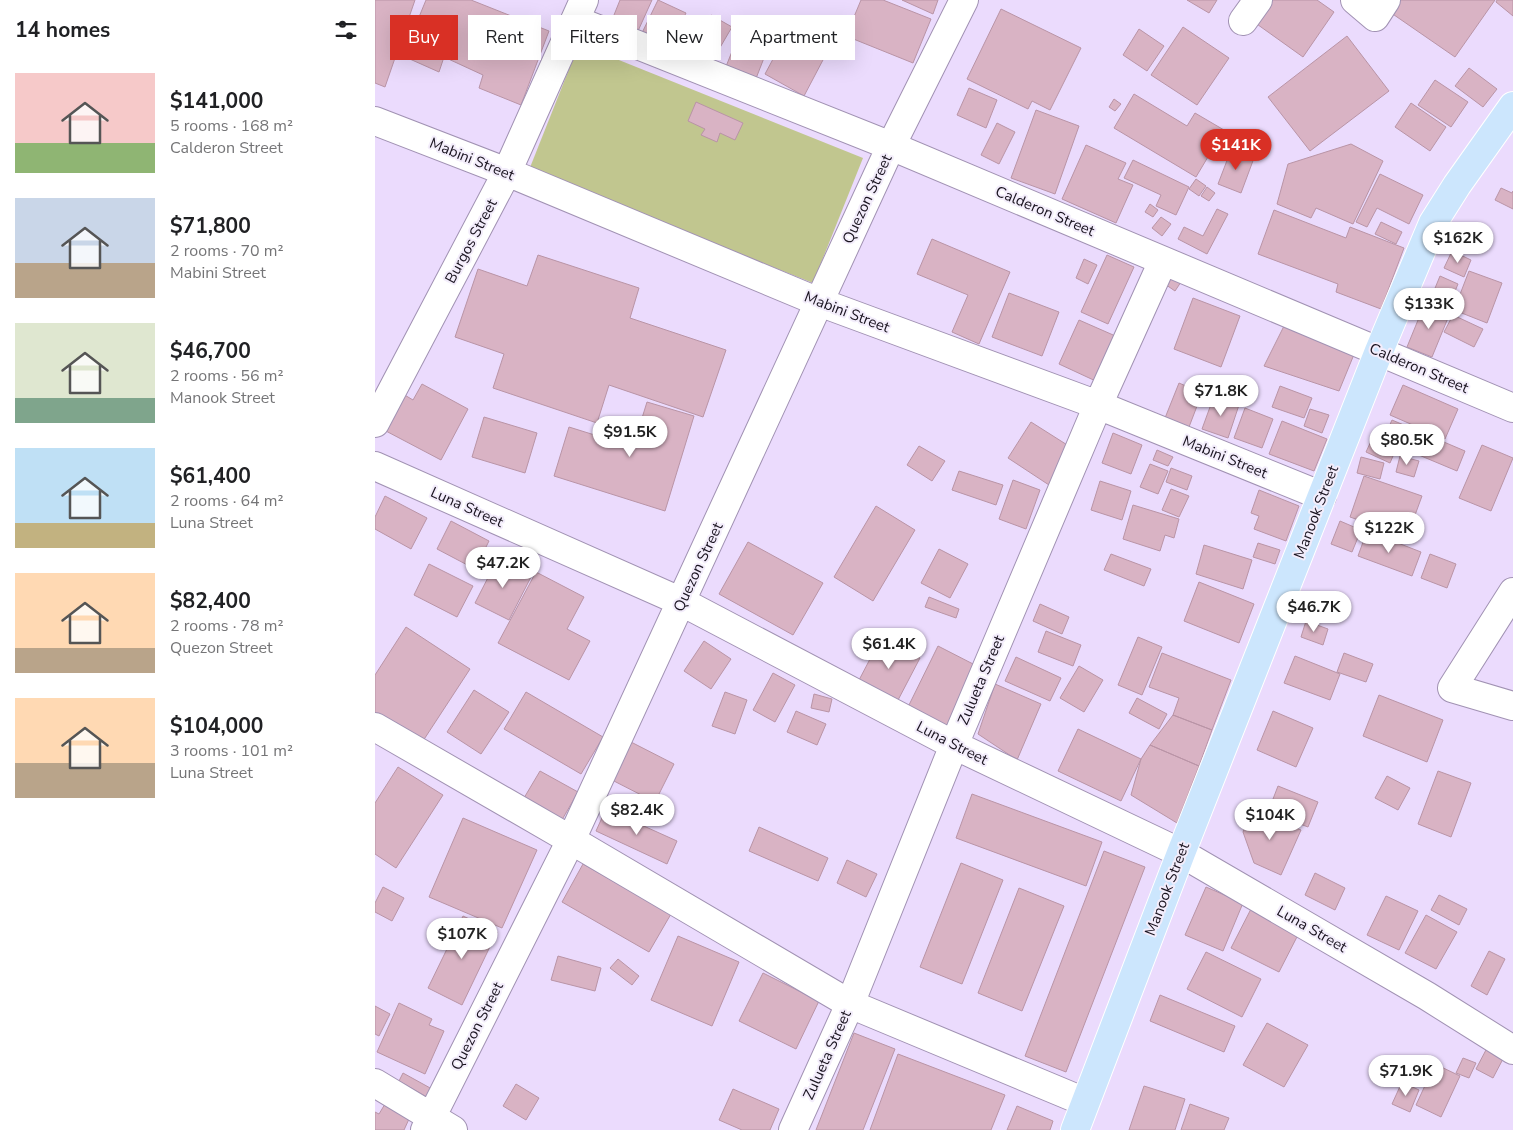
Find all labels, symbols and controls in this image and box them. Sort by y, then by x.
chip: Buy [390,15,458,60]
chip: Rent [468,15,541,60]
chip: Filters [551,15,637,60]
chip: New [647,15,721,60]
chip: Apartment [731,15,855,60]
text: 14 homes [15,16,110,44]
icon: filters [332,16,360,44]
text: $141,000 [170,87,263,115]
icon: home [55,93,115,153]
text: 5 rooms · 168 m² [170,115,293,137]
pin: $141K [1201,128,1271,171]
street label: Mabini Street [427,133,518,185]
text: $141K [1211,134,1261,156]
text: Calderon Street [170,137,283,159]
street label: Quezon Street [838,150,897,247]
street label: Calderon Street [992,181,1098,241]
street label: Burgos Street [440,195,502,287]
text: $71,800 [170,212,251,240]
icon: home [55,218,115,278]
pin: $162K [1423,222,1493,264]
text: $162K [1433,227,1483,249]
text: 2 rooms · 70 m² [170,240,283,262]
text: Mabini Street [170,262,266,284]
street label: Mabini Street [802,287,893,338]
pin: $133K [1394,288,1464,330]
text: $133K [1404,293,1454,315]
text: $46,700 [170,337,251,365]
street label: Calderon Street [1366,338,1472,398]
icon: home [55,343,115,403]
text: 2 rooms · 56 m² [170,365,283,387]
pin: $71.8K [1180,374,1262,417]
text: $71.8K [1195,380,1248,402]
text: Manook Street [170,387,275,409]
pin: $91.5K [589,416,671,458]
text: $91.5K [604,421,657,443]
pin: $80.5K [1366,424,1448,466]
text: $80.5K [1381,429,1434,451]
street label: Mabini Street [1180,431,1271,483]
text: $61,400 [170,462,251,490]
street label: Manook Street [1289,462,1343,561]
icon: home [55,468,115,528]
street label: Luna Street [427,482,507,532]
text: 2 rooms · 64 m² [170,490,283,512]
text: Luna Street [170,512,253,534]
pin: $122K [1354,512,1424,554]
text: $122K [1364,517,1414,539]
street label: Quezon Street [669,518,728,615]
pin: $47.2K [462,546,544,589]
text: $47.2K [477,552,530,574]
text: $82,400 [170,587,251,615]
pin: $46.7K [1273,590,1355,633]
icon: home [55,593,115,653]
text: $46.7K [1288,596,1341,618]
text: 2 rooms · 78 m² [170,615,283,637]
pin: $61.4K [848,628,930,670]
street label: Zulueta Street [953,631,1009,728]
text: $61.4K [863,633,916,655]
text: Quezon Street [170,637,273,659]
text: $104,000 [170,712,263,740]
street label: Luna Street [913,716,992,770]
icon: home [55,718,115,778]
text: 3 rooms · 101 m² [170,740,293,762]
text: Luna Street [170,762,253,784]
pin: $82.4K [596,794,678,836]
pin: $104K [1235,798,1305,841]
text: $82.4K [611,799,664,821]
text: $104K [1245,804,1295,826]
street label: Manook Street [1140,839,1194,938]
street label: Luna Street [1273,901,1351,957]
pin: $107K [427,918,497,960]
text: $107K [437,923,487,945]
street label: Quezon Street [446,978,508,1073]
street label: Zulueta Street [798,1006,856,1103]
pin: $71.9K [1365,1054,1447,1097]
text: $71.9K [1380,1060,1433,1082]

